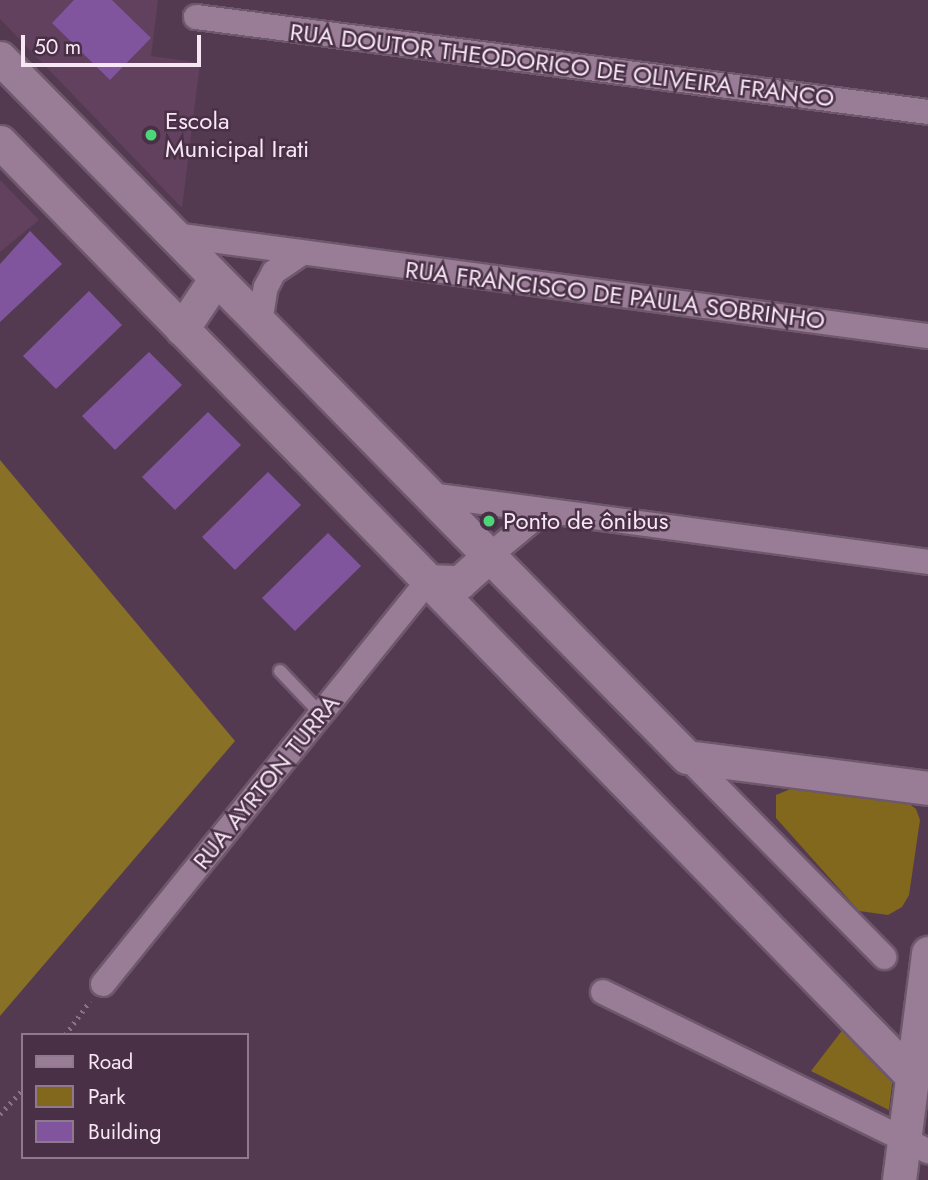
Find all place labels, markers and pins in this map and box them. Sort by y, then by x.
place label: Escola Municipal Irati [165,107,309,163]
marker: Escola Municipal Irati [143,127,159,143]
place label: Ponto de ônibus [503,507,668,535]
marker: Ponto de ônibus [481,513,497,529]

